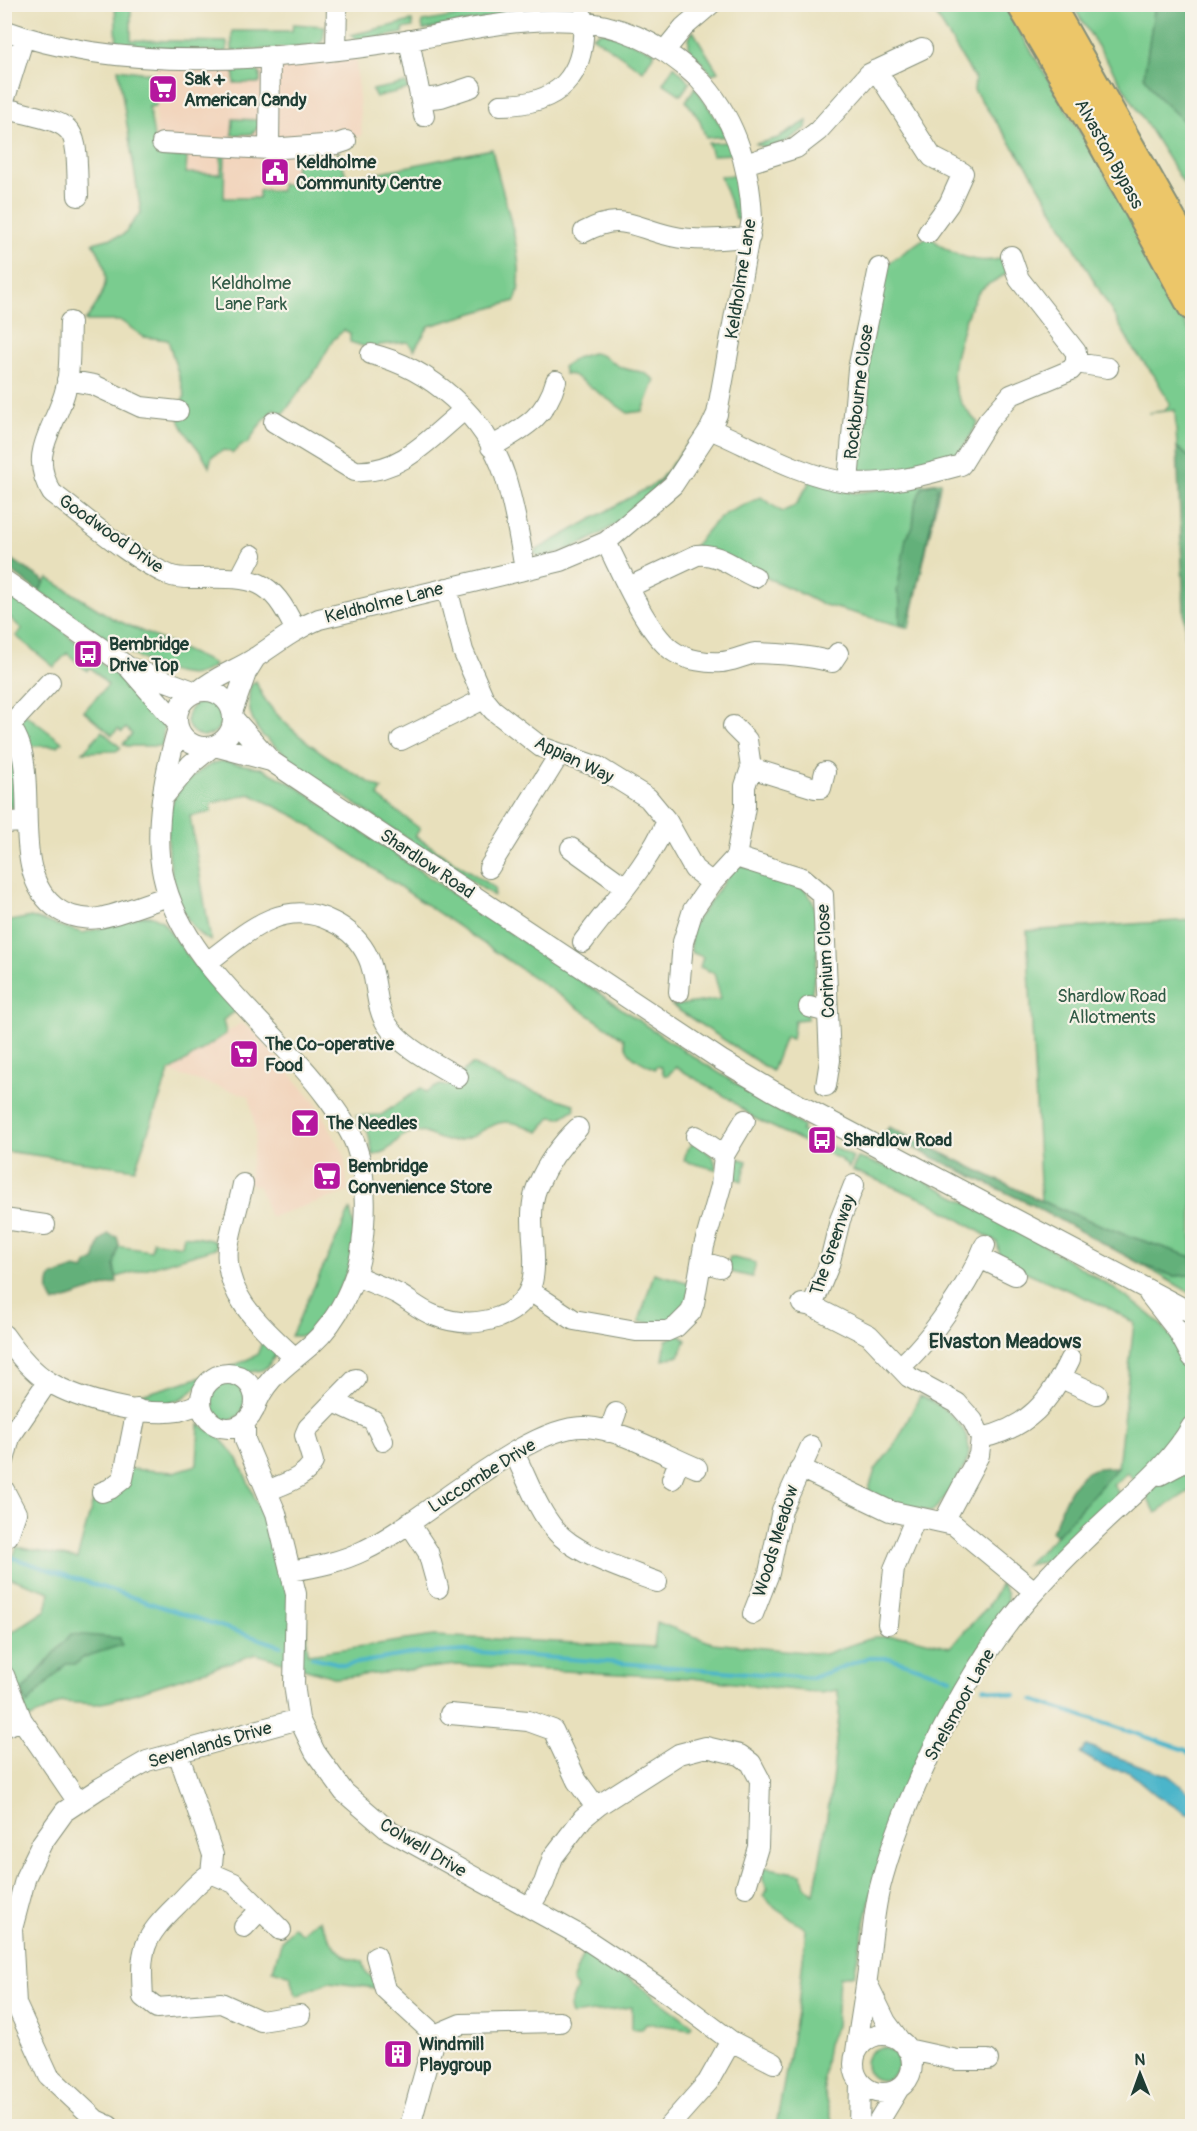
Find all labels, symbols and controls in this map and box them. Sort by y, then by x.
place label: Sak + American Candy [184,68,307,112]
supermarket icon: Sak + American Candy [147,73,179,105]
street label: Alvaston Bypass [1069,95,1149,213]
place label: Keldholme Community Centre [296,151,442,195]
public building icon: Keldholme Community Centre [259,156,291,188]
street label: Keldholme Lane [720,217,762,341]
park label: Keldholme Lane Park [211,272,291,316]
street label: Rockbourne Close [839,323,879,461]
street label: Goodwood Drive [54,489,168,579]
street label: Keldholme Lane [322,577,446,629]
place label: Bembridge Drive Top [109,633,190,677]
bus stop icon: Bembridge Drive Top [72,638,104,670]
street label: Appian Way [531,731,618,789]
street label: Shardlow Road [375,824,479,904]
street label: Corinium Close [812,903,840,1019]
park label: Shardlow Road Allotments [1057,985,1167,1029]
place label: The Co-operative Food [264,1033,395,1077]
supermarket icon: The Co-operative Food [228,1038,260,1070]
bar icon: The Needles [289,1107,321,1139]
place label: The Needles [325,1112,418,1135]
bus stop icon: Shardlow Road [806,1124,838,1156]
place label: Shardlow Road [843,1129,952,1152]
place label: Bembridge Convenience Store [348,1155,493,1199]
supermarket icon: Bembridge Convenience Store [311,1160,343,1192]
street label: The Greenway [805,1191,861,1298]
district label: Elvaston Meadows [929,1329,1081,1354]
street label: Luccombe Drive [424,1434,540,1518]
street label: Woods Meadow [748,1482,804,1600]
street label: Snelsmoor Lane [920,1645,1000,1765]
street label: Sevenlands Drive [145,1716,275,1774]
street label: Colwell Drive [376,1813,471,1883]
place label: Windmill Playgroup [419,2033,492,2077]
building icon: Windmill Playgroup [382,2038,414,2070]
north arrow [1110,2044,1170,2104]
text: N [1134,2050,1146,2070]

